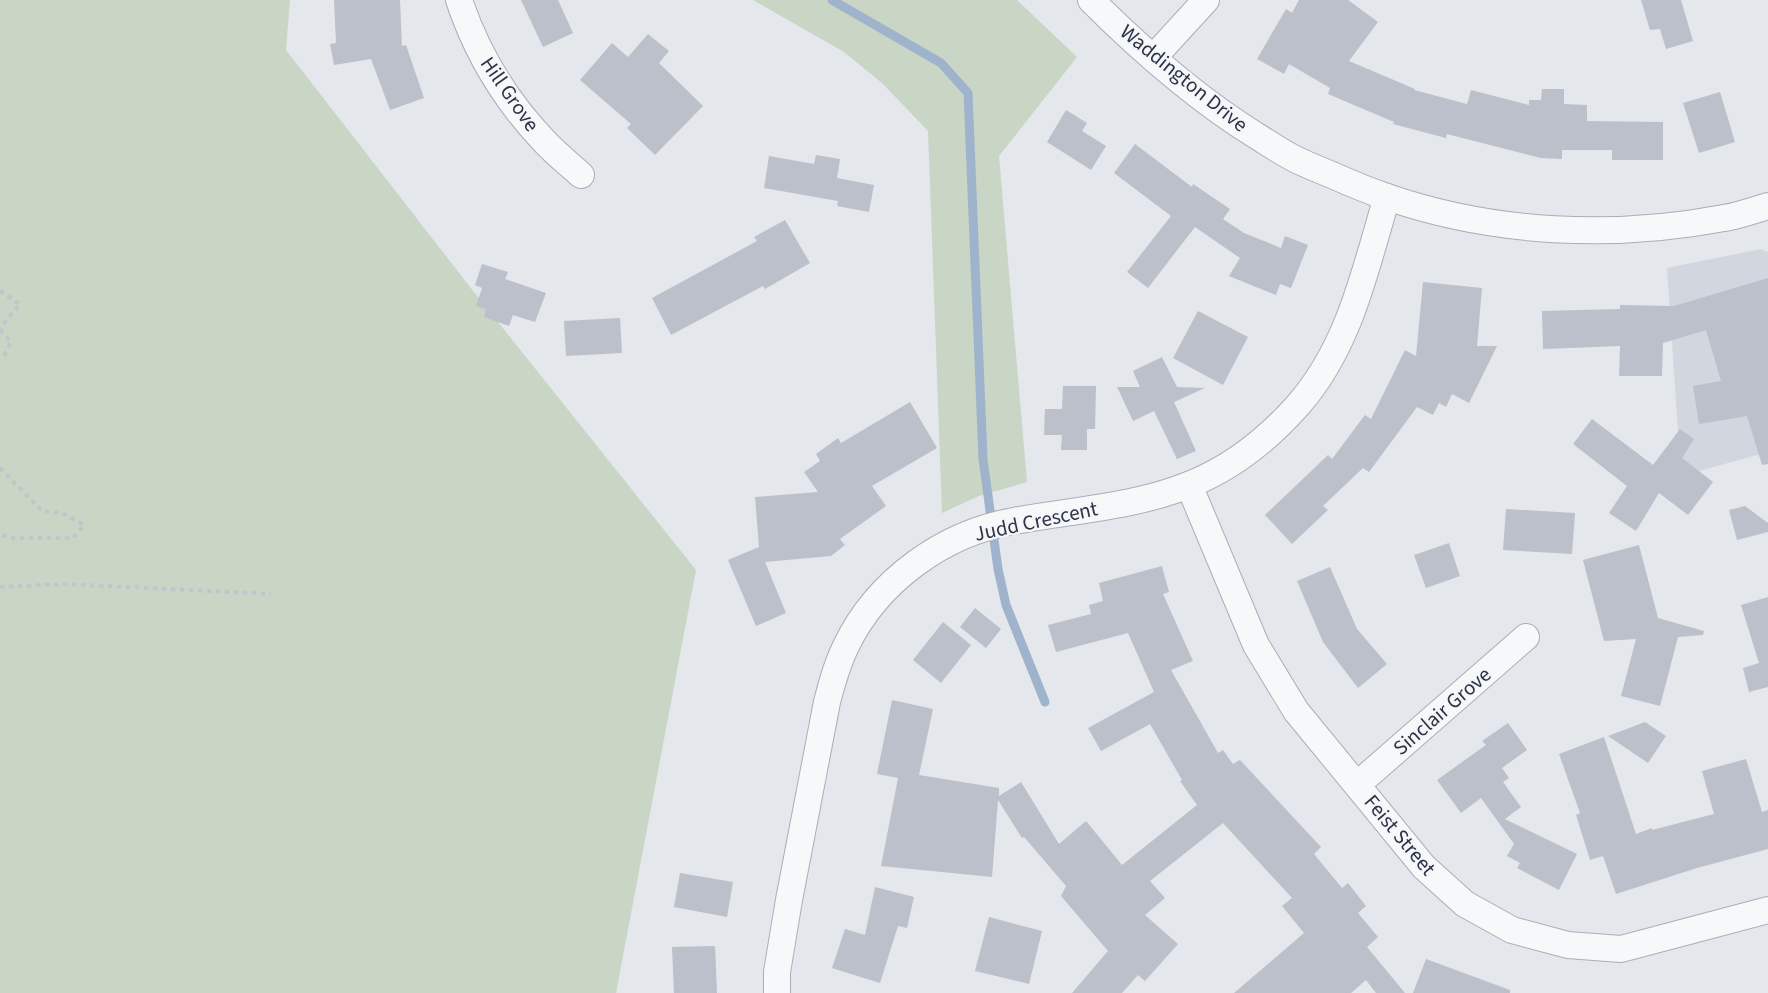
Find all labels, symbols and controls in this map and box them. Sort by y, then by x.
street label: Waddington Drive [1114,17,1254,139]
street label: Hill Grove [473,50,547,138]
street label: Judd Crescent [972,493,1100,549]
street label: Sinclair Grove [1386,660,1498,762]
street label: Feist Street [1357,788,1443,882]

